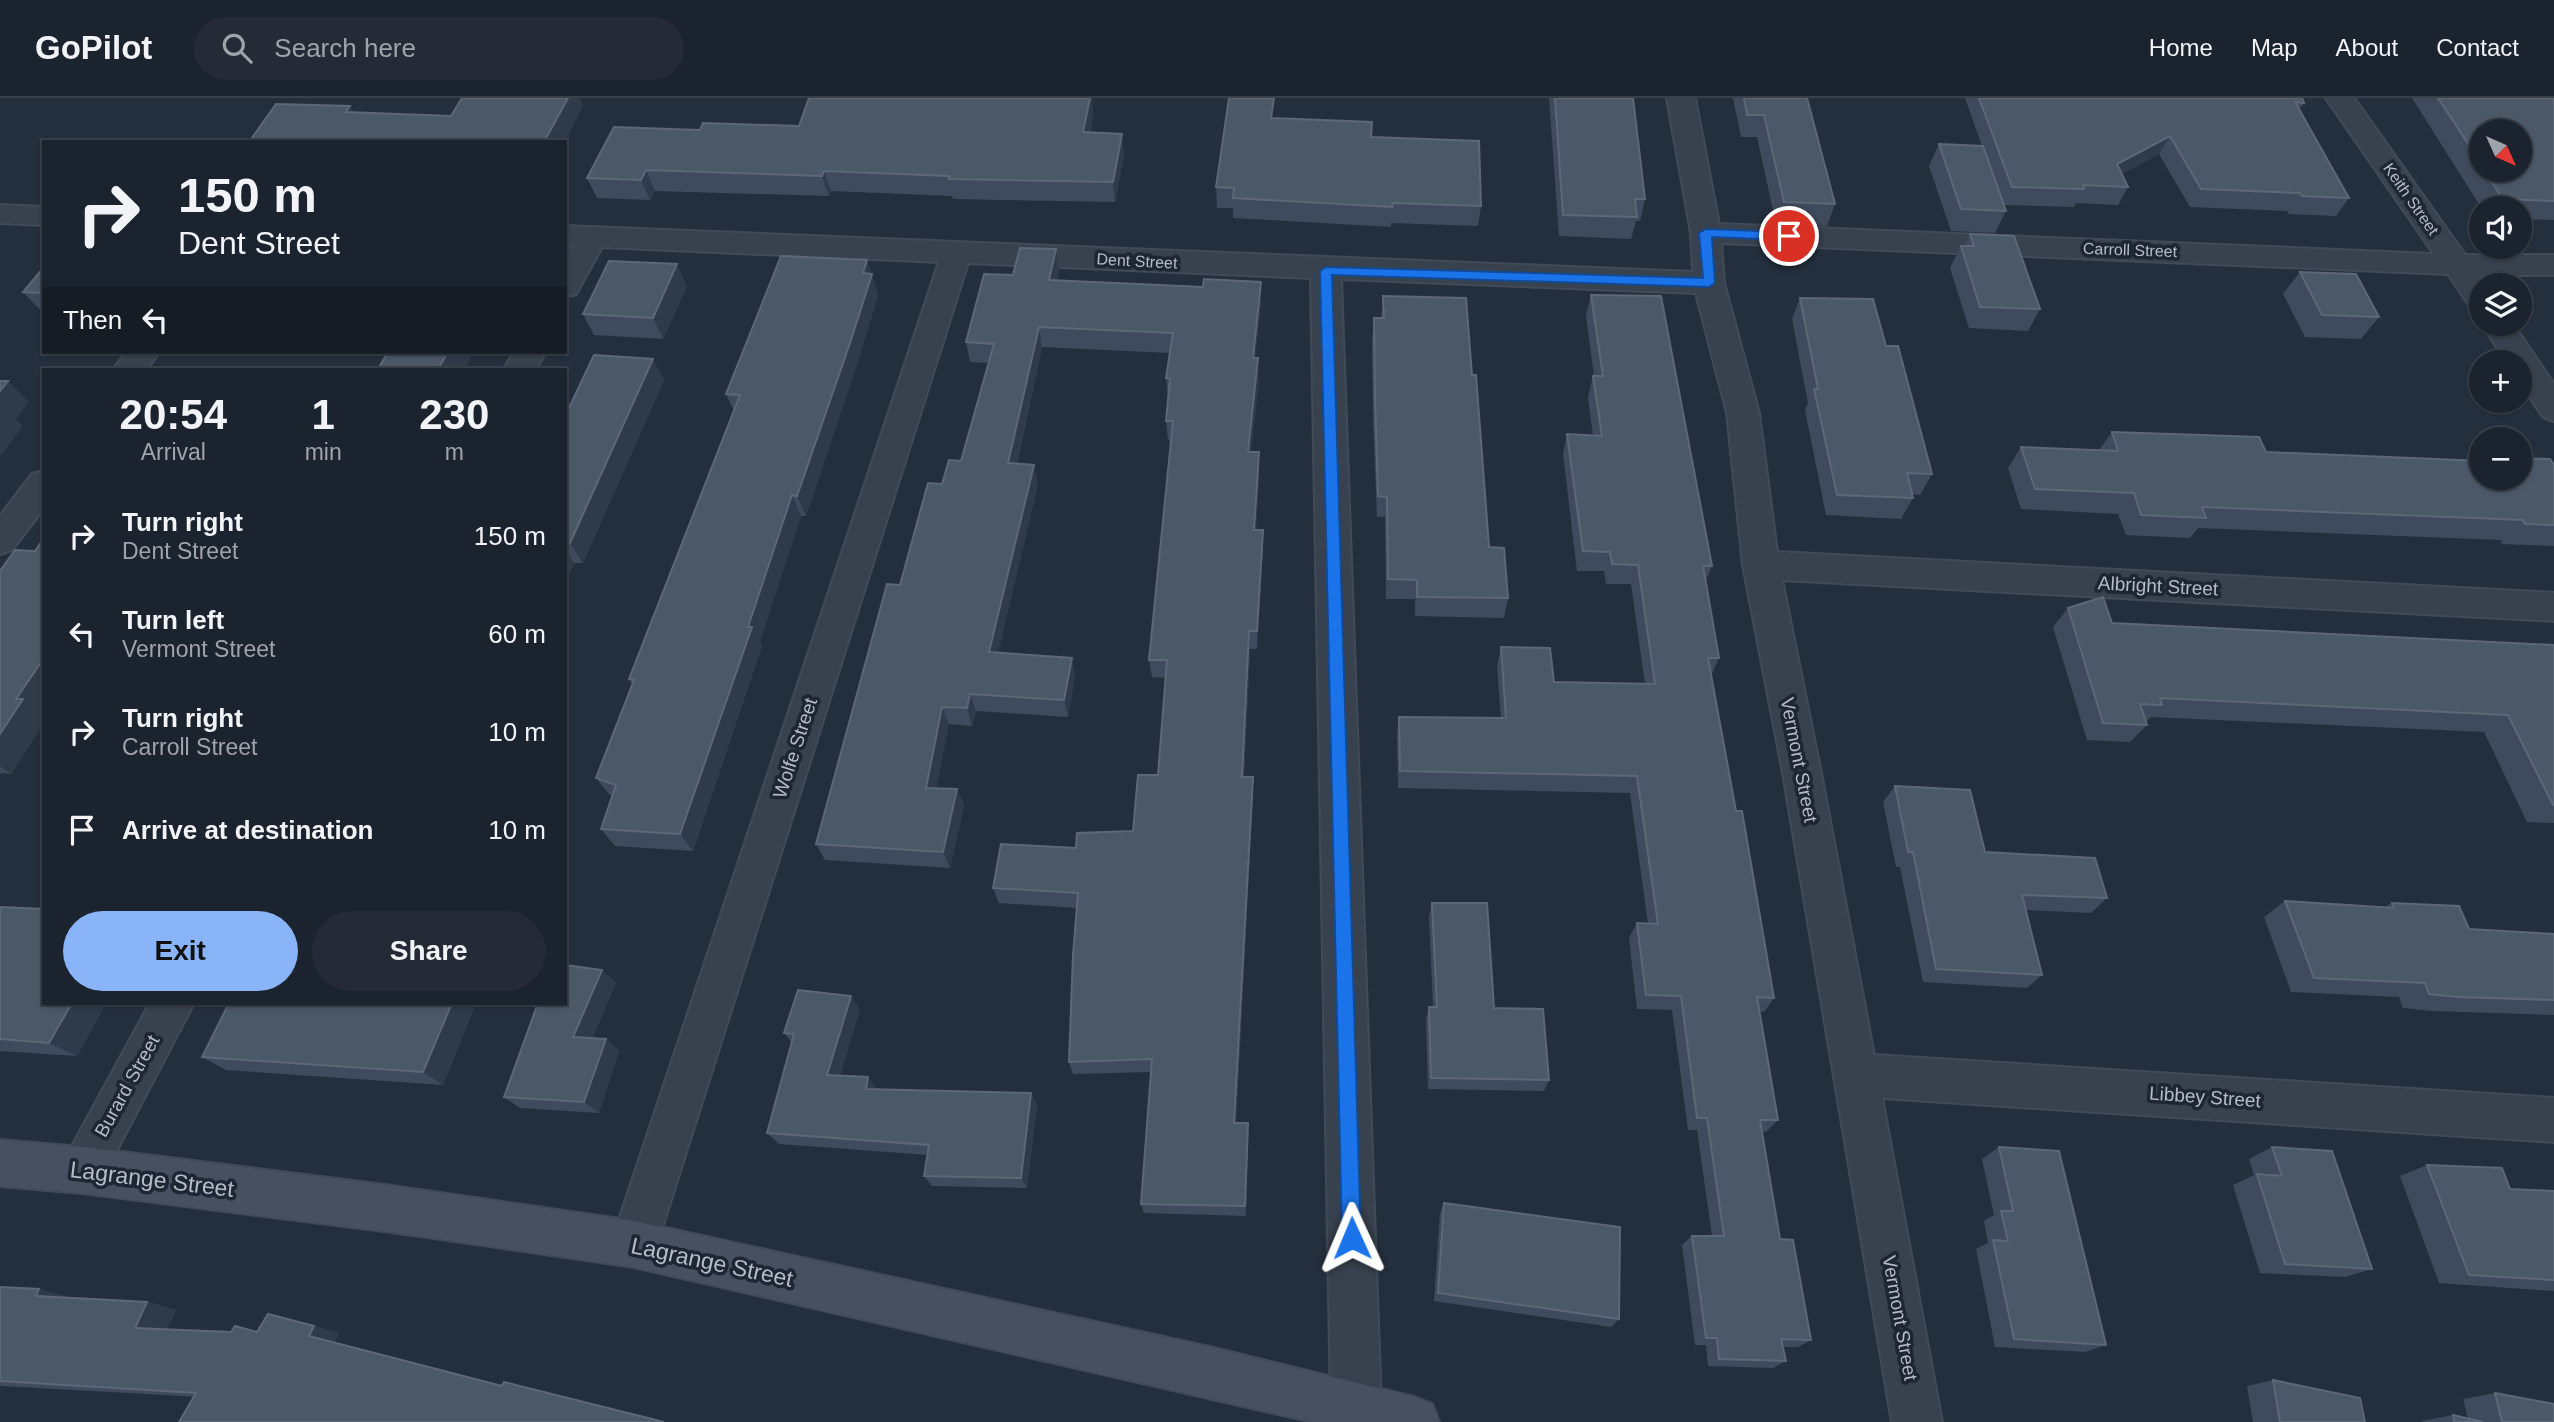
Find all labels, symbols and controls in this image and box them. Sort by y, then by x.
search box [194,17,684,80]
text: GoPilot [35,29,152,66]
icon: search [218,29,256,67]
text: Search here [274,33,416,63]
text: Home [2149,34,2213,61]
text: Map [2251,34,2298,61]
text: About [2336,34,2398,61]
text: Contact [2436,34,2519,61]
north arrow [2469,119,2532,182]
map controls [2469,119,2532,490]
street label: Keith Street [2380,160,2442,239]
icon: right [63,168,154,259]
text: 150 m [178,168,317,222]
button: sound [2469,196,2532,259]
pin [1759,206,1819,266]
icon: arrive [1770,217,1808,255]
text: Dent Street [178,225,340,261]
street label: Carroll Street [2083,240,2178,260]
street label: Dent Street [1096,250,1178,272]
button: layers [2469,273,2532,336]
icon: left [136,301,174,339]
text: Then [63,305,122,335]
button: + [2469,350,2532,413]
text: 20:54 [120,391,227,438]
text: 1 [311,391,335,438]
text: 230 [419,391,489,438]
button: − [2469,427,2532,490]
text: Arrival [141,439,206,465]
text: min [305,439,342,465]
text: m [445,439,464,465]
text: Turn right [122,507,243,537]
icon: right [63,517,101,555]
text: 150 m [474,521,546,551]
text: Dent Street [122,538,238,564]
street label: Albright Street [2097,572,2219,600]
text: Turn left [122,605,224,635]
icon: left [63,615,101,653]
text: 60 m [488,619,546,649]
text: Vermont Street [122,636,275,662]
street label: Wolfe Street [769,695,821,801]
street label: Vermont Street [1777,696,1822,825]
text: Turn right [122,703,243,733]
icon: right [63,713,101,751]
text: 10 m [488,717,546,747]
text: Carroll Street [122,734,257,760]
icon: arrive [63,811,101,849]
text: Arrive at destination [122,815,373,845]
text: 10 m [488,815,546,845]
button: Exit [63,911,298,991]
button: Share [312,911,546,991]
street label: Burard Street [90,1031,164,1141]
street label: Libbey Street [2148,1083,2262,1111]
street label: Lagrange Street [69,1156,236,1202]
position arrow [1315,1201,1389,1275]
street label: Lagrange Street [629,1232,796,1292]
street label: Vermont Street [1879,1254,1921,1383]

